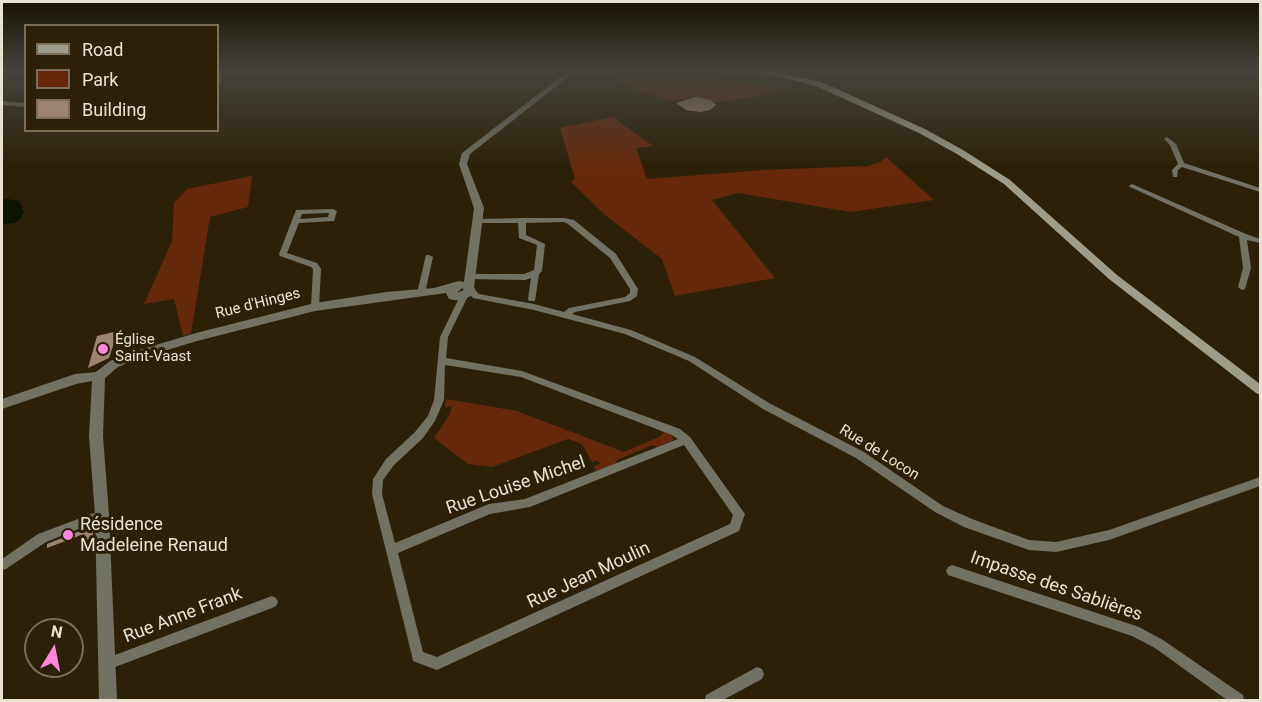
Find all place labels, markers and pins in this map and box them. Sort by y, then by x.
place label: Église Saint-Vaast [115,331,191,366]
marker: Église Saint-Vaast [96,342,110,356]
place label: Résidence Madeleine Renaud [80,514,228,556]
marker: Résidence Madeleine Renaud [61,528,75,542]

